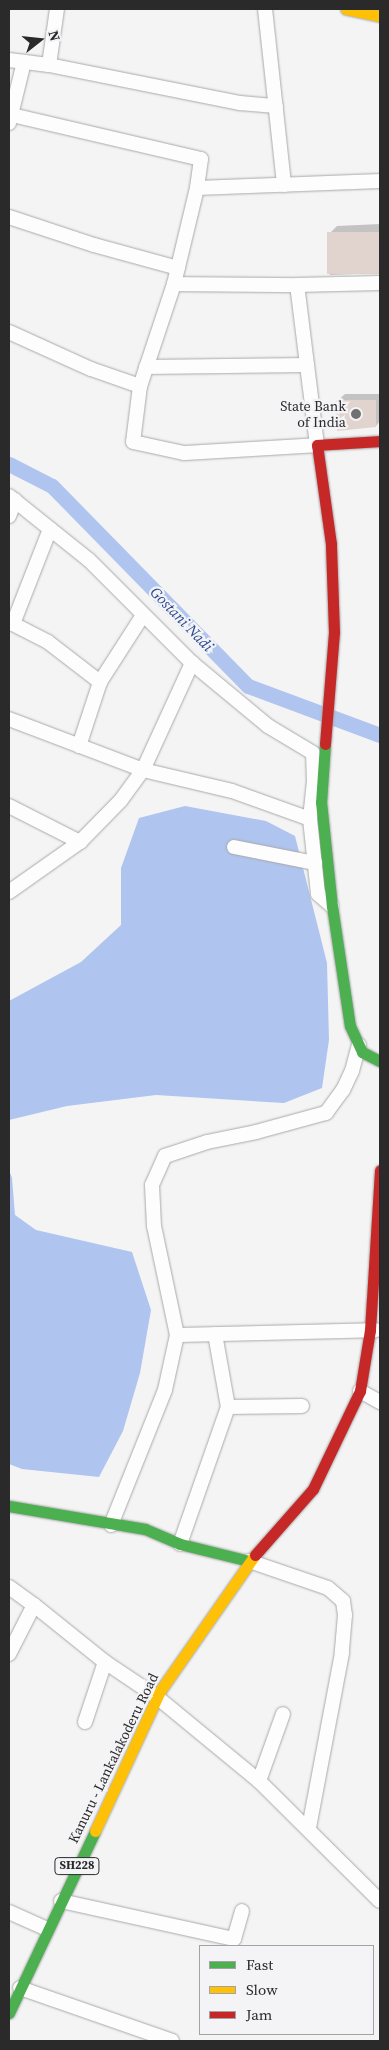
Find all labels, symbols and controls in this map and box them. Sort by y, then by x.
north arrow [15,15,65,65]
text: N [43,28,65,44]
place label: State Bank of India [280,398,346,431]
marker: State Bank of India [350,408,362,420]
water label: Gostani Nadi [147,583,217,655]
street label: Kanuru - Lankalakoderu Road [64,1670,162,1846]
road number: SH228 [53,1856,101,1875]
legend [199,1945,374,2035]
text: Fast [246,1954,273,1975]
text: Slow [246,1979,278,2000]
text: Jam [246,2004,272,2025]

